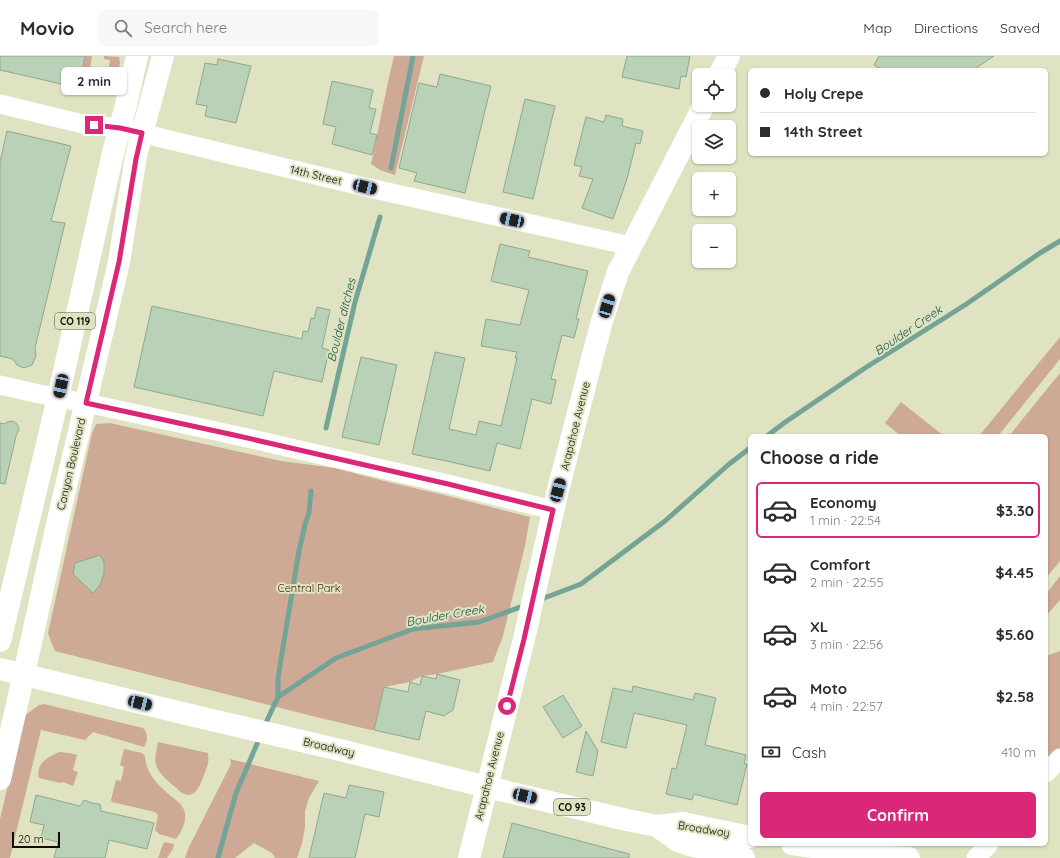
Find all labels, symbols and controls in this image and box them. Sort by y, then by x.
search box [98,10,378,46]
text: Movio [20,16,74,40]
icon: search [112,17,134,39]
text: Search here [144,18,227,37]
text: Map [863,19,892,37]
text: Directions [914,19,978,37]
text: Saved [1000,19,1040,37]
callout: 2 min [61,67,127,95]
map controls [692,68,736,268]
button: locate [692,68,736,112]
text: 2 min [77,73,111,89]
text: Holy Crepe [784,84,864,103]
route end [85,116,103,134]
button: layers [692,120,736,164]
text: 14th Street [784,122,863,141]
street label: 14th Street [289,162,344,188]
button: + [692,172,736,216]
car [352,178,378,196]
car [499,212,525,228]
button: − [692,224,736,268]
water label: Boulder ditches [323,275,359,363]
car [598,293,616,319]
water label: Boulder Creek [871,301,946,358]
road number: CO 119 [55,313,95,329]
car [53,373,69,399]
street label: Arapahoe Avenue [557,380,593,472]
street label: Canyon Boulevard [54,417,88,511]
text: Choose a ride [760,446,879,469]
car [549,477,567,503]
icon: car [762,492,798,528]
text: Economy [810,493,877,512]
text: $3.30 [996,501,1034,520]
text: 1 min · 22:54 [810,512,881,528]
icon: car [762,554,798,590]
text: Comfort [810,555,871,574]
text: $4.45 [995,563,1034,582]
text: 2 min · 22:55 [810,574,884,590]
park label: Central Park [277,581,341,595]
water label: Boulder Creek [405,601,487,629]
icon: car [762,616,798,652]
text: XL [810,617,828,636]
text: $5.60 [996,625,1034,644]
text: 3 min · 22:56 [810,636,883,652]
icon: car [762,678,798,714]
text: Moto [810,679,847,698]
text: $2.58 [996,687,1034,706]
car [127,694,153,712]
route start [498,697,516,715]
text: 4 min · 22:57 [810,698,883,714]
street label: Arapahoe Avenue [471,730,507,822]
street label: Broadway [302,734,356,760]
icon: cash [760,741,782,763]
text: Cash [792,743,826,762]
text: 410 m [1001,744,1036,760]
car [512,787,538,805]
button: Confirm [760,792,1036,838]
road number: CO 93 [554,799,590,815]
street label: Broadway [677,818,731,840]
scale bar [12,830,60,849]
text: 20 m [18,832,44,846]

